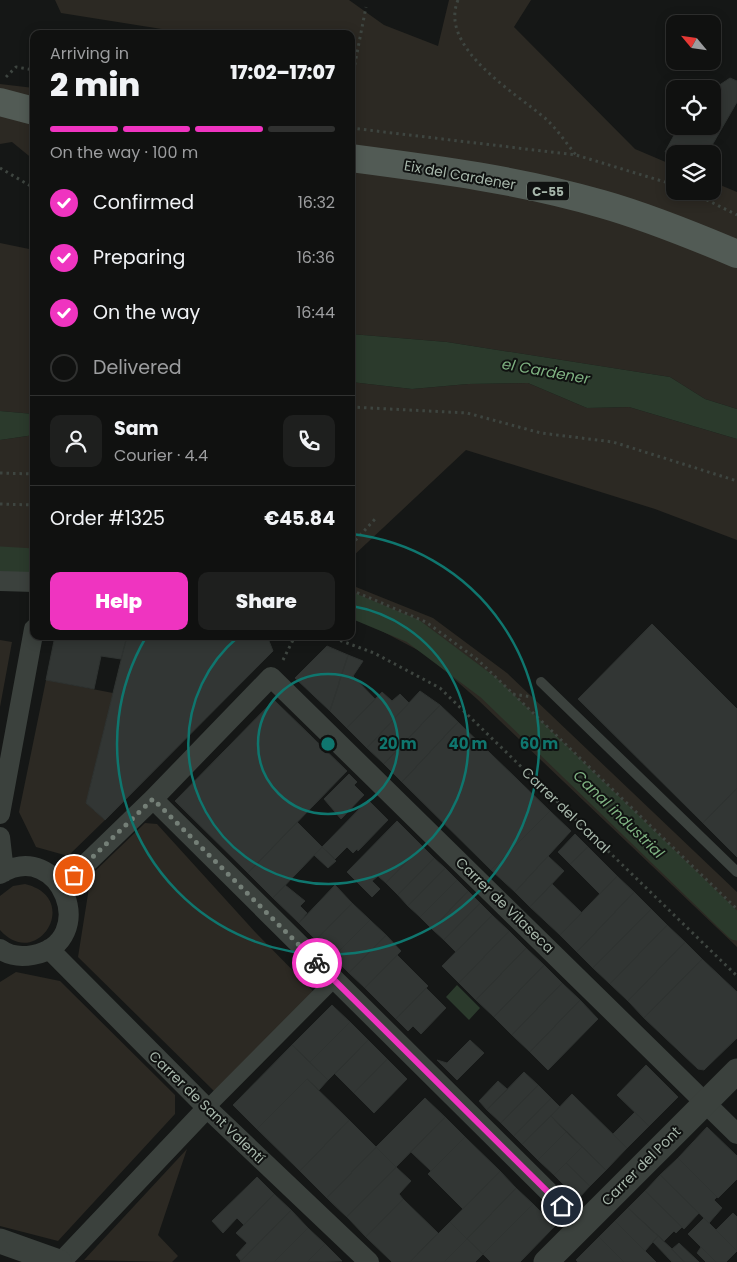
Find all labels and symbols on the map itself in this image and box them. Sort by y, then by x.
north arrow [666,15,721,70]
street label: Eix del Cardener [403,155,517,195]
road number: C-55 [527,182,569,200]
water label: el Cardener [500,353,592,389]
text: 20 m [379,733,417,754]
text: 40 m [448,733,488,754]
text: 60 m [520,733,558,754]
centre of rings [319,735,337,753]
street label: Carrer del Canal [517,763,615,857]
water label: Canal industrial [569,765,669,863]
street label: Carrer de Vilaseca [451,853,559,957]
pin [53,854,95,896]
courier [292,938,342,988]
street label: Carrer de Sant Valentí [145,1046,270,1168]
street label: Carrer del Pont [597,1122,685,1210]
pin [541,1185,583,1227]

